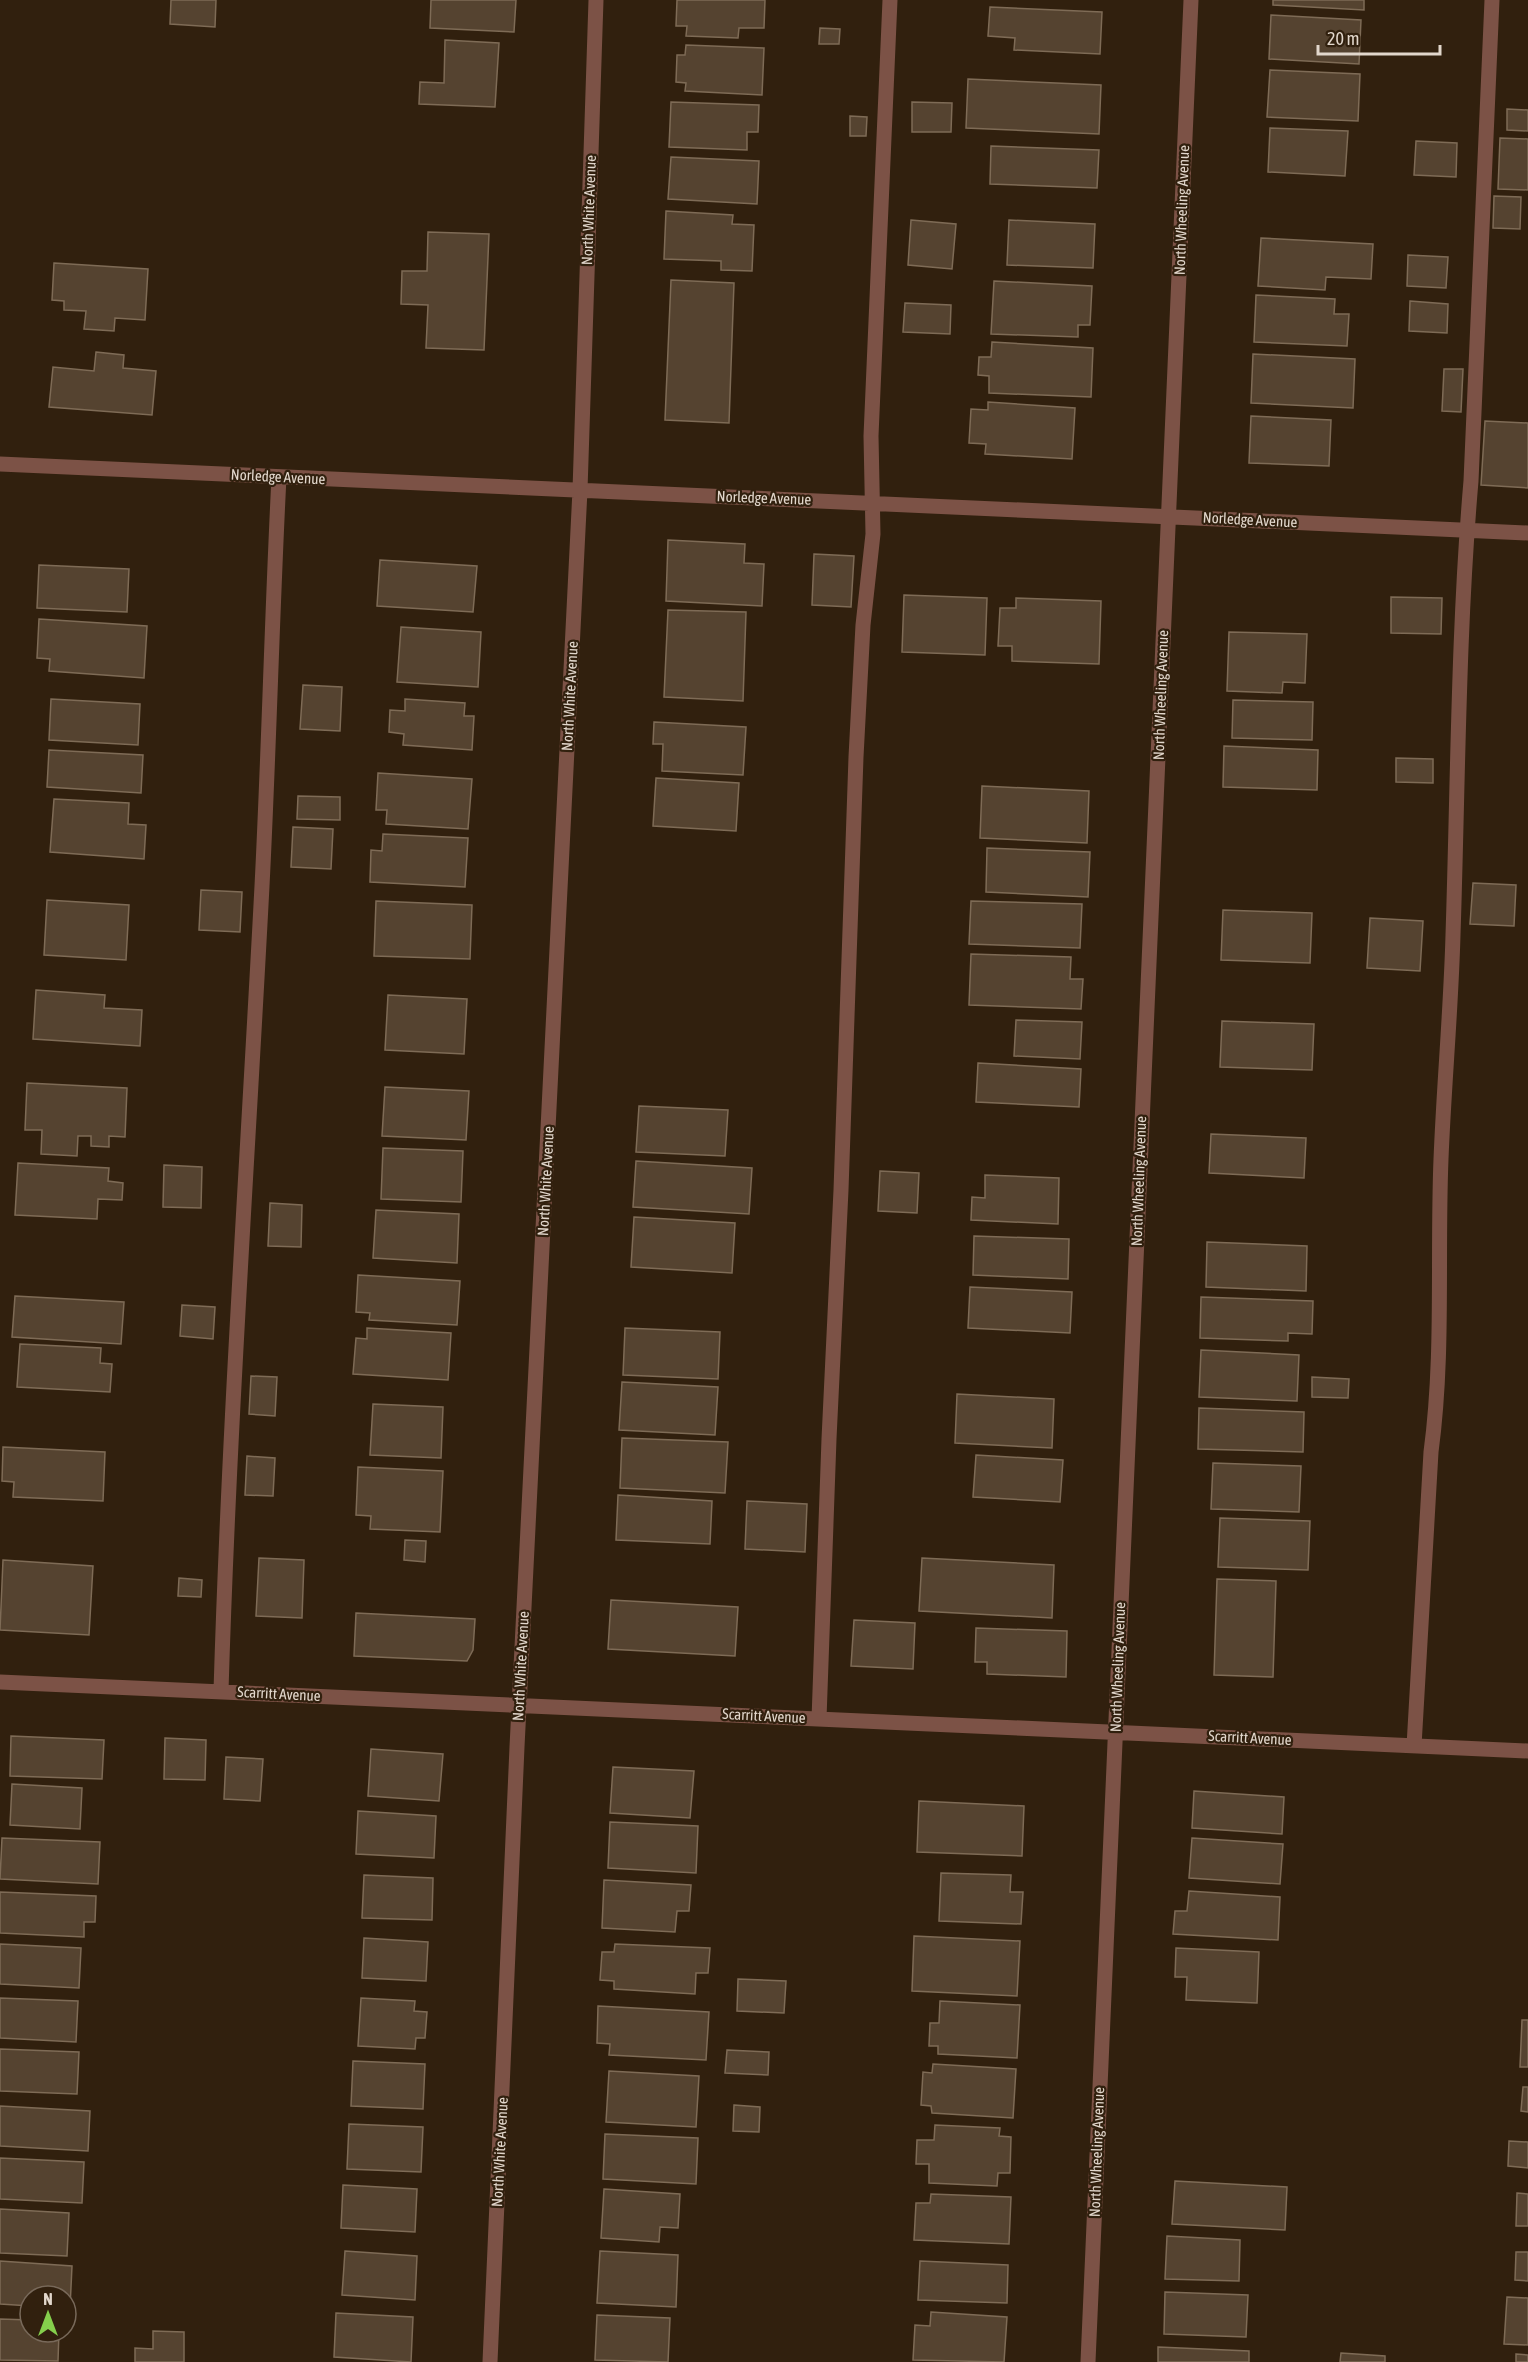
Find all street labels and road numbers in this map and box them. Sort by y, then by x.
street label: North Wheeling Avenue [1171,144,1192,275]
street label: North White Avenue [578,155,599,265]
street label: Norledge Avenue [230,466,326,487]
street label: Norledge Avenue [716,487,812,508]
street label: Norledge Avenue [1202,509,1298,530]
street label: North Wheeling Avenue [1150,629,1171,760]
street label: North White Avenue [558,640,581,751]
street label: North Wheeling Avenue [1128,1115,1149,1246]
street label: North White Avenue [534,1125,557,1236]
street label: North Wheeling Avenue [1107,1601,1128,1732]
street label: North White Avenue [509,1610,532,1721]
street label: Scarritt Avenue [237,1683,321,1704]
street label: Scarritt Avenue [722,1705,806,1726]
street label: Scarritt Avenue [1208,1727,1292,1748]
street label: North Wheeling Avenue [1086,2086,1107,2217]
street label: North White Avenue [488,2096,511,2207]

